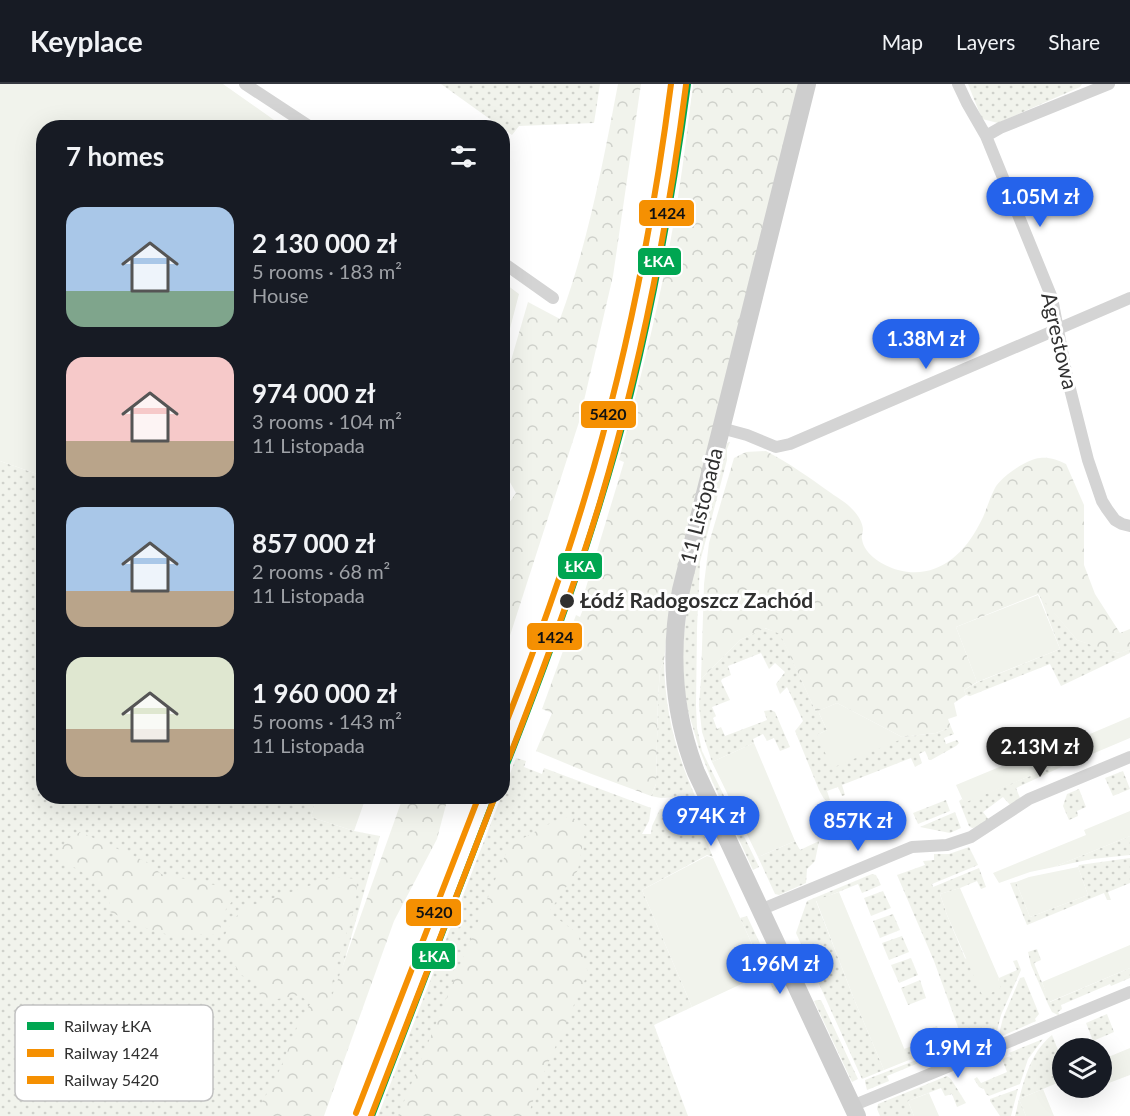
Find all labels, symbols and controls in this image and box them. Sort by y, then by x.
text: Keyplace [30,24,143,58]
text: Map [882,29,923,54]
text: Layers [956,29,1015,54]
text: Share [1048,29,1100,54]
text: 7 homes [66,140,164,172]
icon: filters [447,140,480,173]
pin: 1.05M zł [978,177,1102,228]
text: 1.05M zł [1000,184,1080,208]
line badge: 1424 [638,199,695,227]
text: 1424 [648,203,686,222]
text: 2 130 000 zł [252,227,397,259]
icon: home [114,231,186,303]
line badge: ŁKA [637,247,682,276]
text: ŁKA [644,251,675,270]
text: 5 rooms · 183 m² [252,259,402,283]
text: House [252,283,309,307]
street label: Agrestowa [1037,290,1084,392]
pin: 1.38M zł [864,319,988,370]
text: 1.38M zł [886,326,966,350]
text: 974 000 zł [252,377,376,409]
icon: home [114,381,186,453]
line badge: 5420 [580,400,637,429]
text: 5420 [589,404,627,423]
text: 3 rooms · 104 m² [252,409,402,433]
text: 11 Listopada [252,433,365,457]
street label: 11 Listopada [674,445,727,566]
text: 857 000 zł [252,527,376,559]
icon: home [114,531,186,603]
line badge: ŁKA [557,552,603,580]
text: ŁKA [565,556,596,575]
text: 2 rooms · 68 m² [252,559,390,583]
text: 11 Listopada [252,583,365,607]
place label: Łódź Radogoszcz Zachód [580,587,813,612]
marker: Łódź Radogoszcz Zachód [558,592,576,610]
line badge: 1424 [526,622,583,651]
text: 1424 [536,627,574,646]
text: 1 960 000 zł [252,677,397,709]
icon: home [114,681,186,753]
text: 5 rooms · 143 m² [252,709,402,733]
pin: 2.13M zł [978,727,1102,778]
text: 11 Listopada [252,733,365,757]
text: 2.13M zł [1000,734,1080,758]
pin: 974K zł [656,796,766,847]
pin: 857K zł [803,801,913,852]
text: 974K zł [676,803,746,827]
text: 857K zł [823,808,893,832]
line badge: 5420 [405,898,462,927]
text: 5420 [415,902,453,921]
line badge: ŁKA [411,942,456,970]
pin: 1.96M zł [718,944,842,995]
text: ŁKA [419,946,450,965]
text: 1.96M zł [740,951,820,975]
legend [15,1005,213,1101]
text: Railway ŁKA [64,1016,152,1035]
pin: 1.9M zł [903,1028,1013,1079]
text: 1.9M zł [924,1035,992,1059]
map controls [1052,1038,1112,1098]
button: layers [1052,1038,1112,1098]
text: Railway 1424 [64,1043,159,1062]
text: Railway 5420 [64,1070,159,1089]

